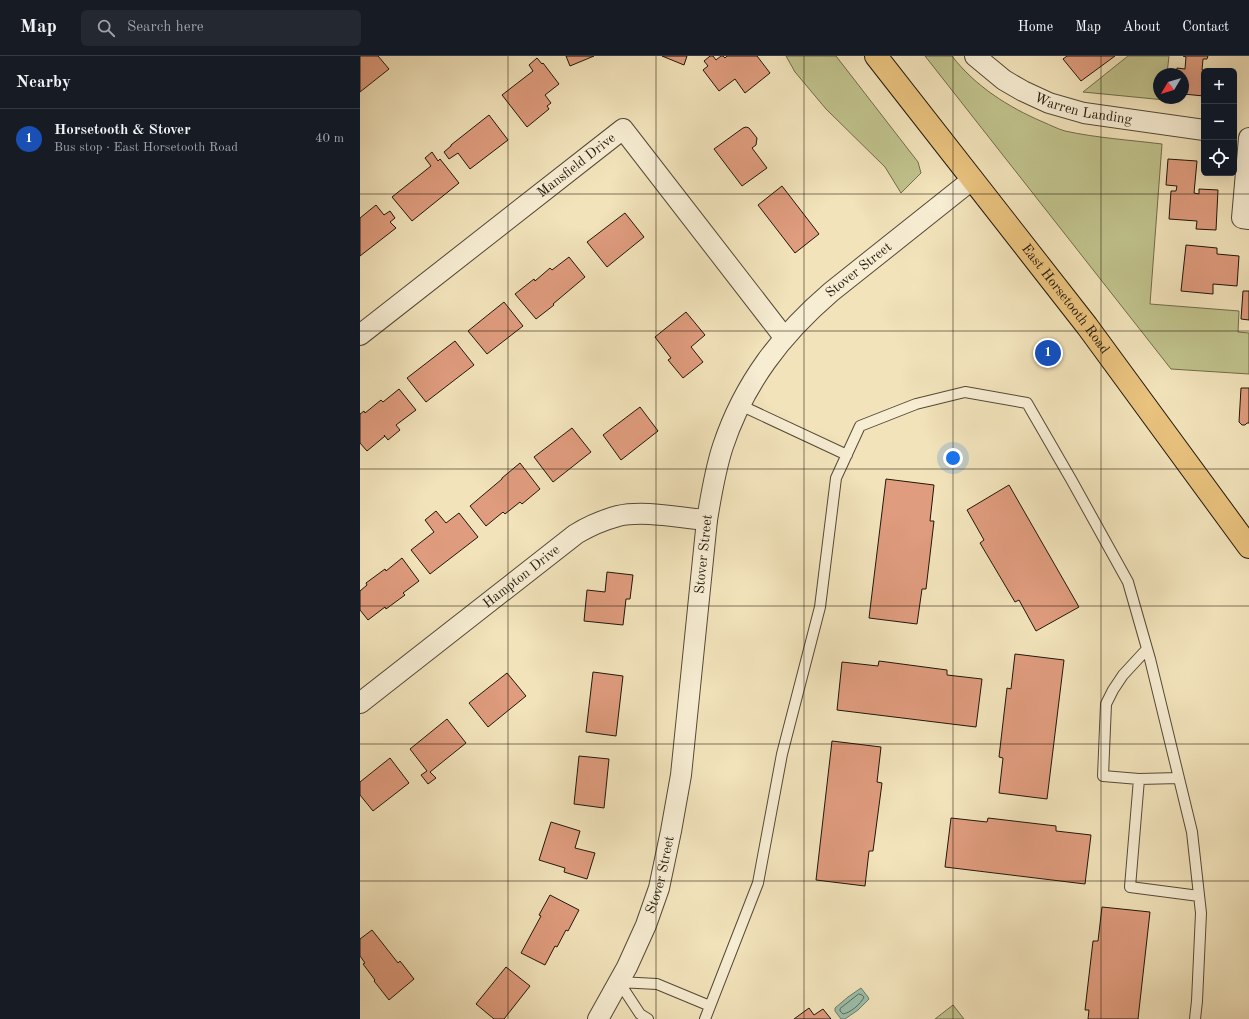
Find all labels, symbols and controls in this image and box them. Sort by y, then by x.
search box [81,10,361,46]
icon: search [95,17,117,39]
text: Map [20,18,57,37]
text: Search here [127,20,204,35]
text: Home [1018,20,1053,34]
text: Map [1075,20,1101,34]
text: About [1123,20,1160,34]
text: Contact [1182,20,1229,34]
north arrow [1153,68,1189,104]
map controls [1201,68,1237,176]
button: + [1201,68,1237,104]
text: Nearby [16,74,71,91]
street label: Warren Landing [1032,90,1133,127]
button: − [1201,104,1237,140]
text: Horsetooth & Stover [54,123,191,138]
street label: Mansfield Drive [535,131,618,200]
text: 1 [25,132,33,145]
text: 40 m [315,132,344,145]
button: locate [1201,140,1237,176]
text: Bus stop · East Horsetooth Road [54,141,238,154]
street label: Stover Street [823,240,894,300]
street label: East Horsetooth Road [1019,241,1112,356]
pin: 1 [1035,338,1061,368]
your location [943,448,963,468]
street label: Stover Street [692,513,715,595]
street label: Hampton Drive [480,542,563,611]
street label: Stover Street [643,834,677,916]

